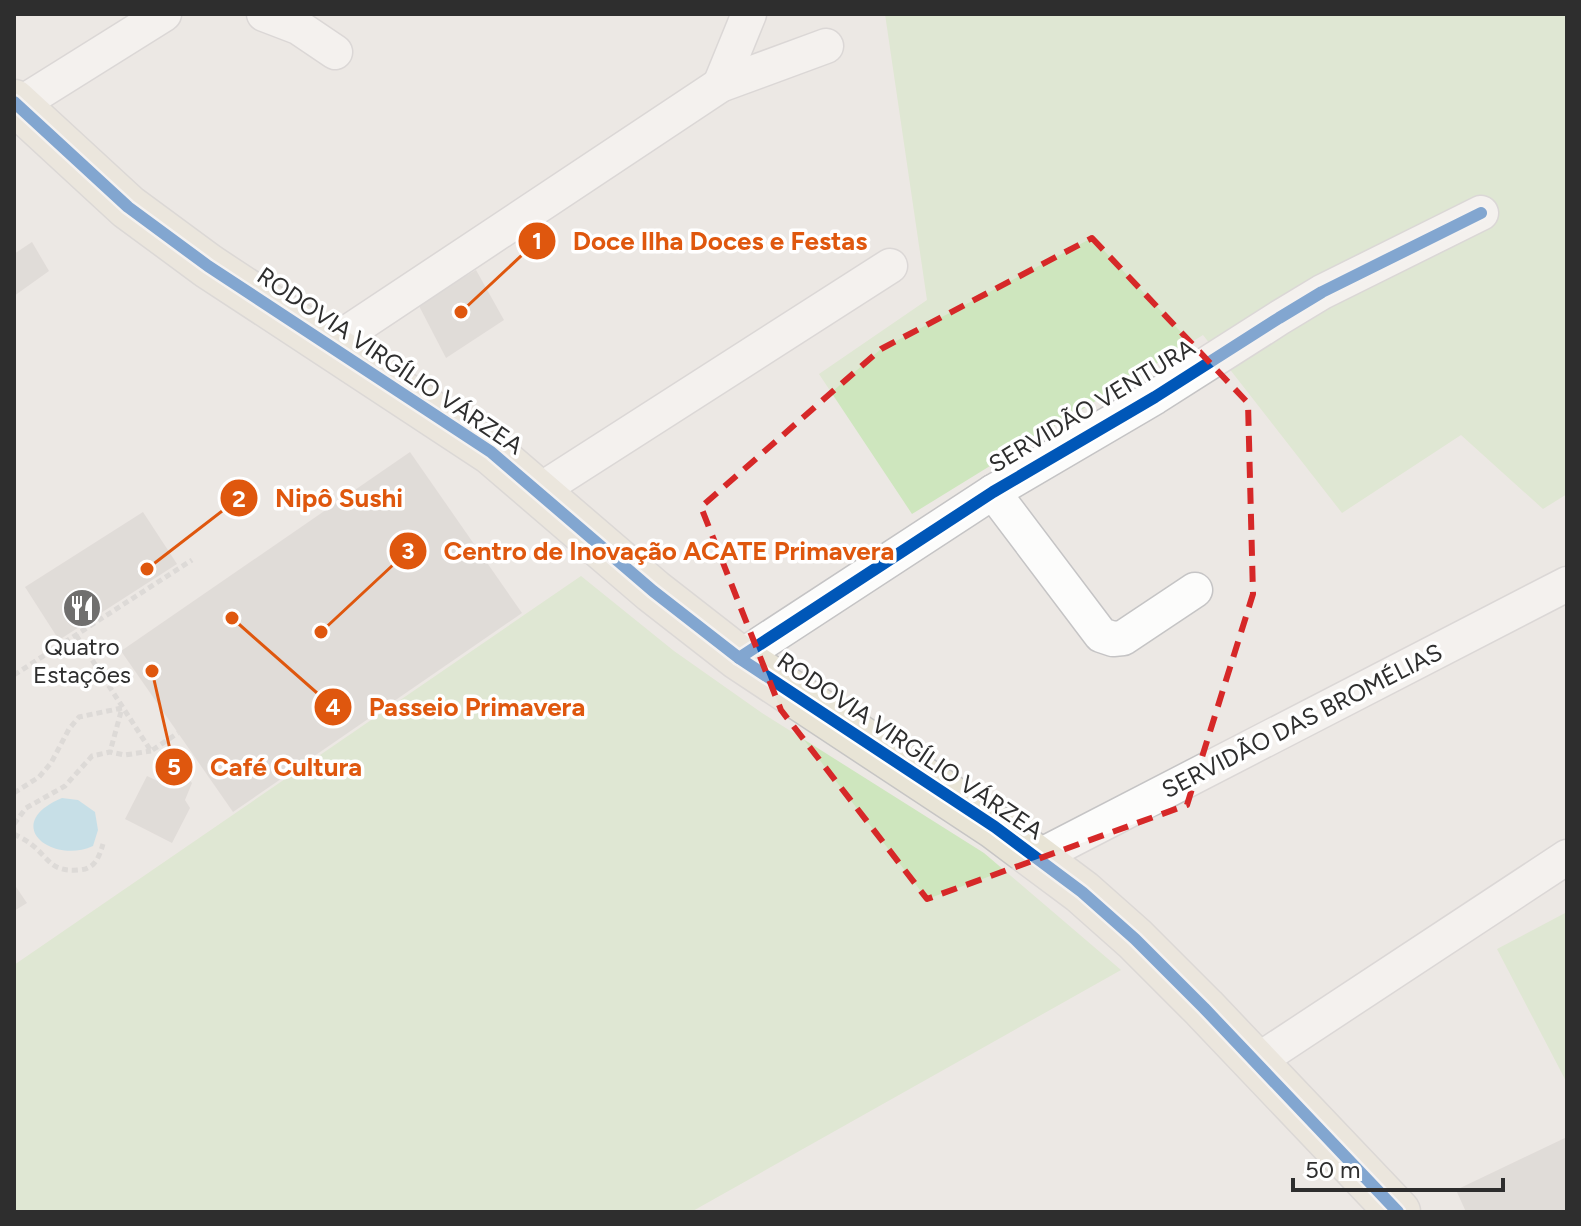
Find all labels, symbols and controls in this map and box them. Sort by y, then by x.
callout: Doce Ilha Doces e Festas [517,216,884,266]
text: Doce Ilha Doces e Festas [573,225,867,257]
text: 1 [532,226,542,255]
street label: RODOVIA VIRGÍLIO VÁRZEA [252,261,529,461]
street label: SERVIDÃO VENTURA [983,332,1201,479]
callout: Nipô Sushi [219,473,420,523]
text: Nipô Sushi [275,482,403,514]
text: 2 [232,484,246,513]
callout: Centro de Inovação ACATE Primavera [388,526,911,576]
text: Centro de Inovação ACATE Primavera [444,535,894,567]
text: 3 [401,536,415,565]
restaurant icon: Quatro Estações [61,587,103,629]
place label: Quatro Estações [33,632,131,689]
street label: SERVIDÃO DAS BROMÉLIAS [1157,637,1447,804]
street label: RODOVIA VIRGÍLIO VÁRZEA [772,646,1049,846]
callout: Passeio Primavera [313,682,601,732]
text: Passeio Primavera [369,691,585,723]
text: 4 [325,692,341,721]
callout: Café Cultura [154,742,378,792]
text: Café Cultura [210,751,362,783]
text: 5 [167,752,181,781]
scale bar [1293,1142,1503,1192]
text: 50 m [1305,1155,1361,1184]

